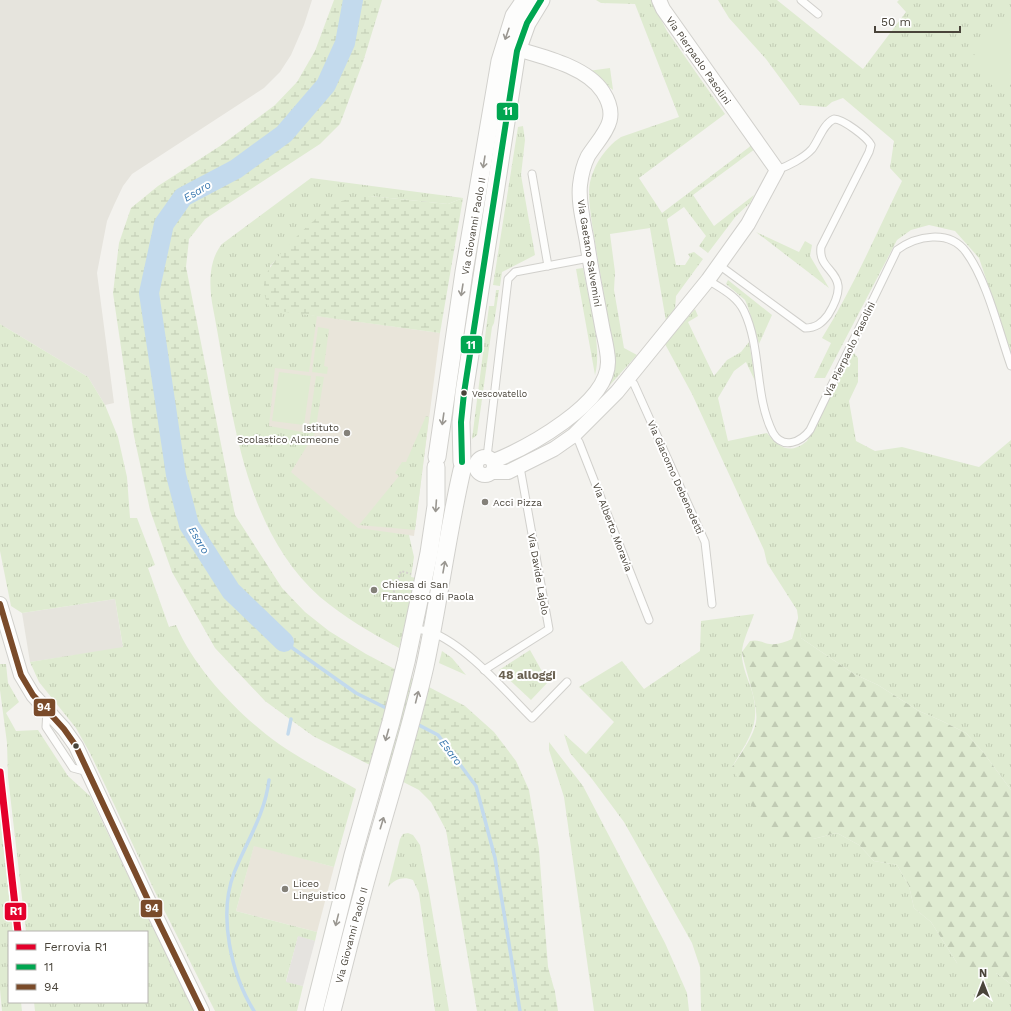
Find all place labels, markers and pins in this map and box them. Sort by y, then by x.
marker: Vescovatello [459,388,469,398]
place label: Vescovatello [472,389,527,399]
place label: Istituto Scolastico Alcmeone [237,422,339,445]
marker: Istituto Scolastico Alcmeone [342,428,352,438]
marker: Acci Pizza [480,497,490,507]
place label: Acci Pizza [493,497,542,508]
place label: Chiesa di San Francesco di Paola [382,579,474,602]
marker: Chiesa di San Francesco di Paola [369,585,379,595]
unlabelled marker [71,741,81,751]
place label: Liceo Linguistico [293,878,346,901]
marker: Liceo Linguistico [280,884,290,894]

